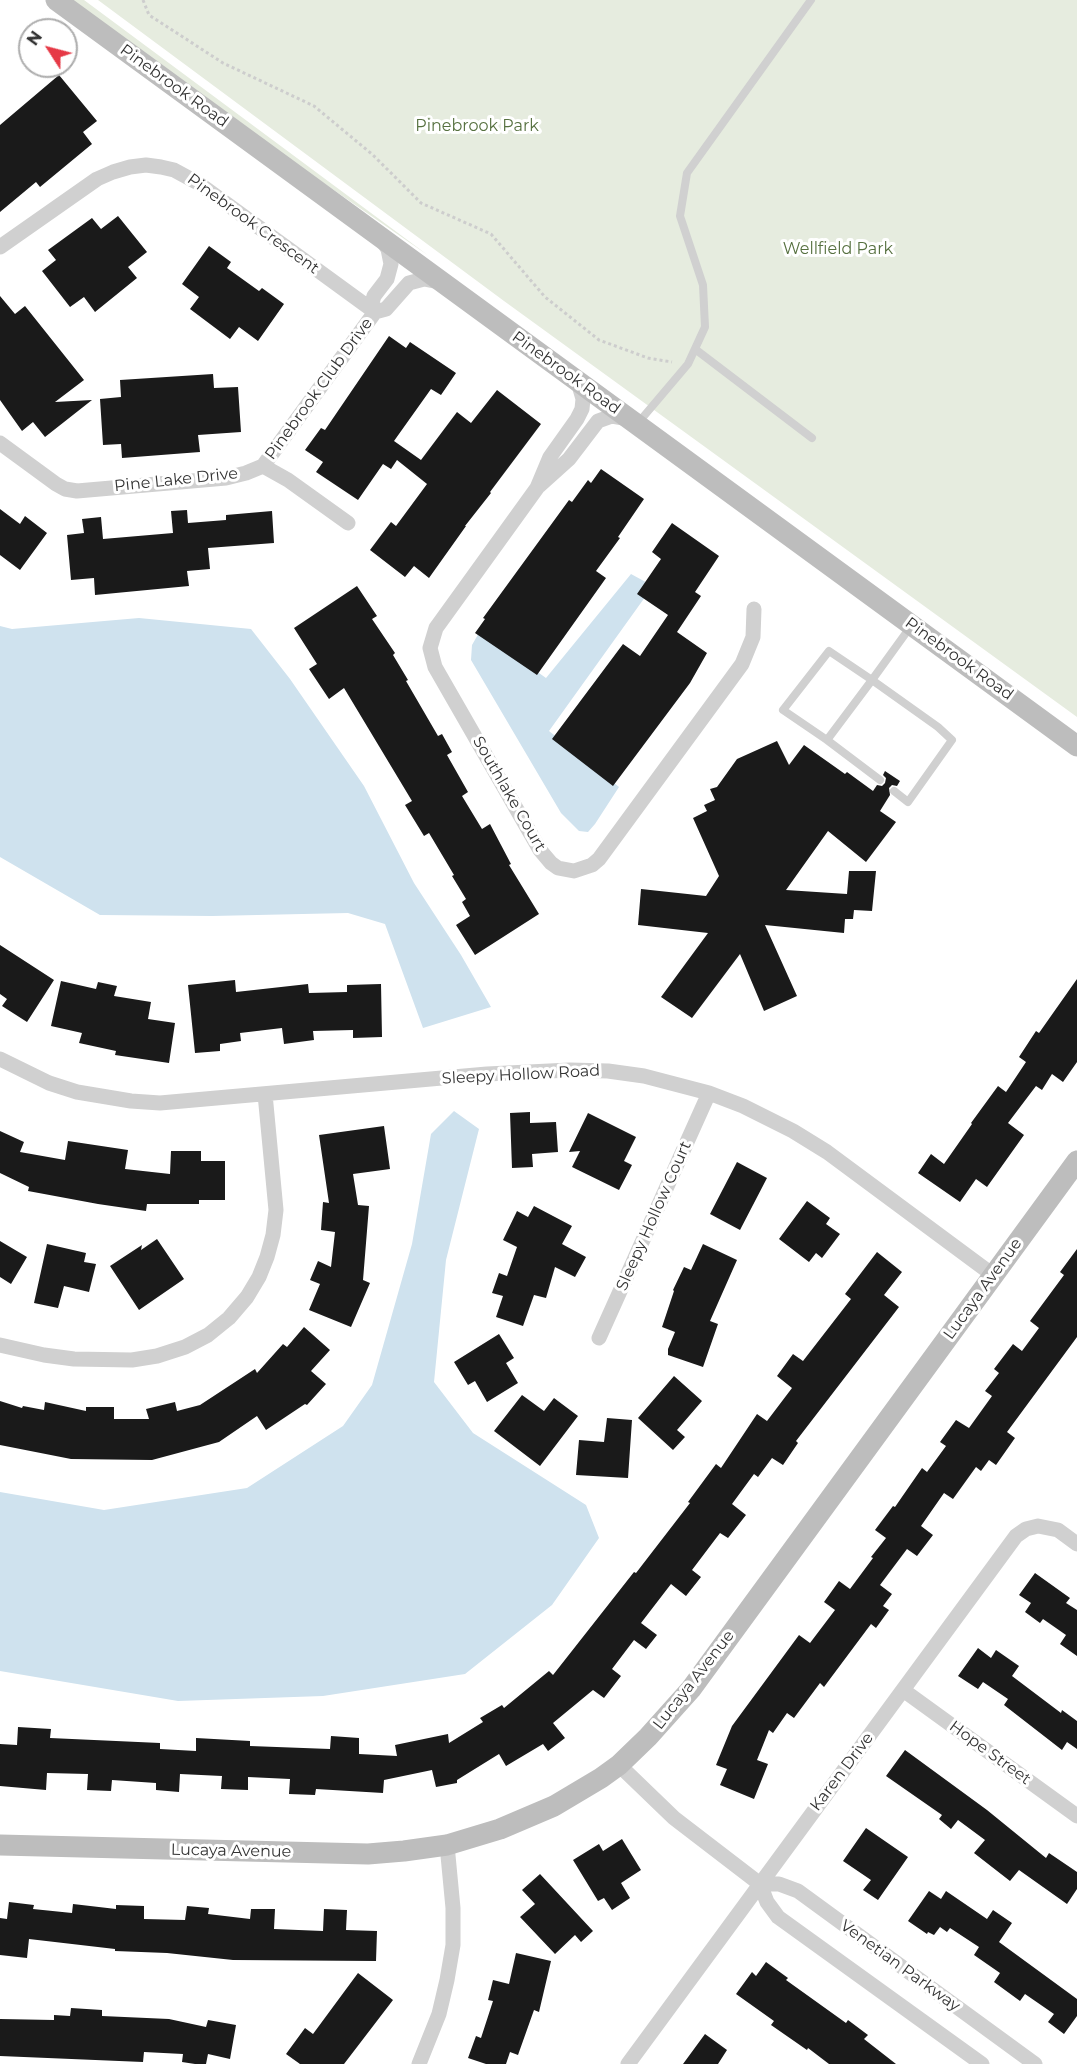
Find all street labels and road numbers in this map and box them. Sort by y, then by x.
street label: Pinebrook Road [116,40,232,132]
street label: Pinebrook Crescent [183,170,323,278]
street label: Pinebrook Club Drive [261,314,377,464]
street label: Pinebrook Road [508,327,624,419]
street label: Pine Lake Drive [113,464,239,496]
street label: Pinebrook Road [901,613,1017,705]
street label: Southlake Court [468,733,550,855]
street label: Sleepy Hollow Road [441,1061,601,1089]
street label: Sleepy Hollow Court [612,1138,696,1294]
street label: Lucaya Avenue [940,1235,1026,1343]
street label: Lucaya Avenue [649,1627,739,1733]
street label: Hope Street [945,1717,1035,1789]
street label: Karen Drive [806,1729,878,1815]
street label: Lucaya Avenue [171,1840,291,1862]
street label: Venetian Parkway [836,1916,964,2016]

